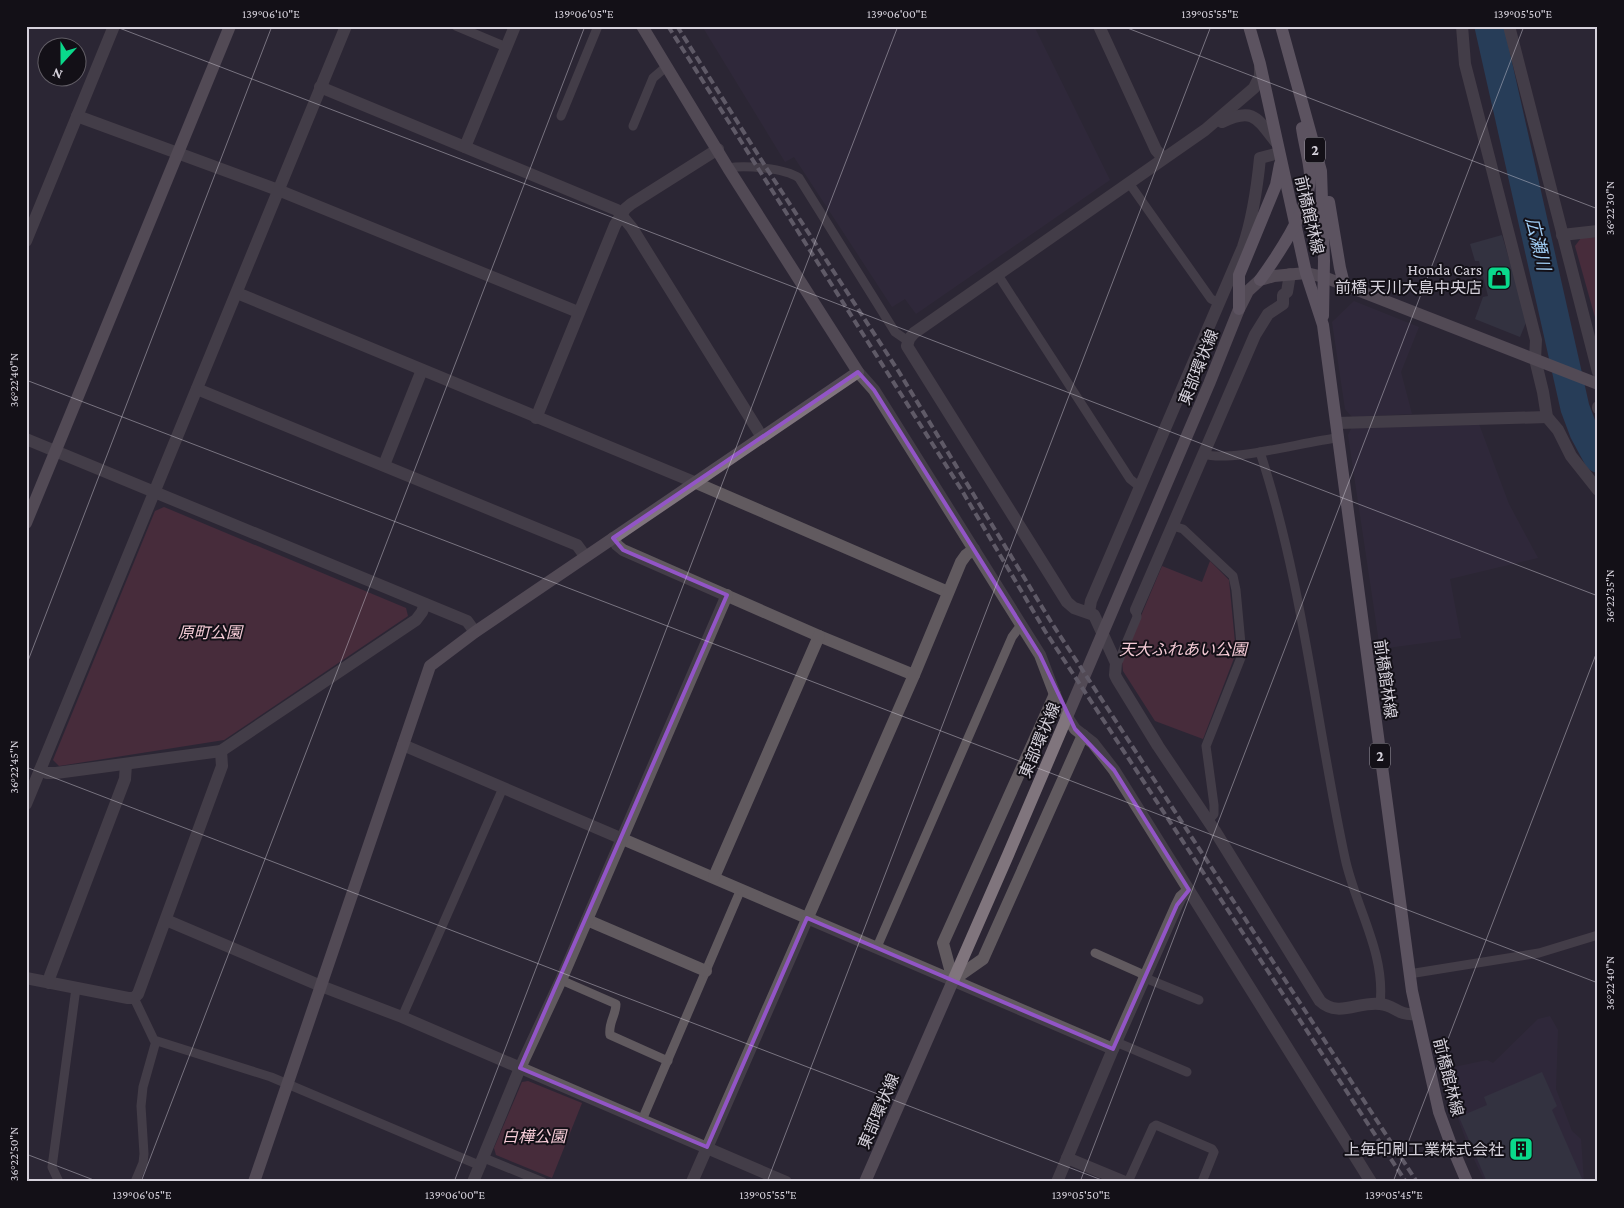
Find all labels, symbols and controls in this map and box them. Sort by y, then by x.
text: 139°06'10"E [242,7,300,21]
text: 139°06'05"E [555,7,614,21]
text: 139°06'00"E [867,7,927,21]
text: 139°05'55"E [1181,7,1239,21]
text: 139°05'50"E [1494,7,1553,21]
north arrow [38,38,88,88]
text: N [50,65,65,83]
road number: 2 [1305,138,1325,162]
street label: 前橋館林線 [1292,174,1327,256]
text: 36°22'30"N [1603,181,1617,235]
water label: 広瀬川 [1522,215,1554,275]
place label: Honda Cars 前橋 天川大島中央店 [1335,261,1482,296]
shop icon: Honda Cars 前橋 天川大島中央店 [1486,265,1512,291]
street label: 東部環状線 [1176,327,1221,407]
text: 36°22'40"N [7,353,21,407]
text: 36°22'35"N [1603,569,1617,623]
park label: 原町公園 [178,624,244,641]
street label: 前橋館林線 [1372,638,1399,720]
park label: 天大ふれあい公園 [1119,641,1249,658]
street label: 東部環状線 [1016,700,1063,780]
text: 36°22'45"N [7,740,21,794]
road number: 2 [1370,744,1390,768]
text: 36°22'40"N [1603,956,1617,1010]
street label: 前橋館林線 [1431,1036,1466,1118]
street label: 東部環状線 [855,1071,902,1151]
text: 36°22'50"N [7,1127,21,1181]
park label: 白樺公園 [502,1128,568,1145]
building icon: 上毎印刷工業株式会社 [1508,1136,1534,1162]
place label: 上毎印刷工業株式会社 [1344,1141,1504,1158]
text: 139°06'05"E [113,1188,172,1202]
text: 139°06'00"E [425,1188,485,1202]
text: 139°05'55"E [739,1188,797,1202]
text: 139°05'50"E [1052,1188,1111,1202]
text: 139°05'45"E [1365,1188,1423,1202]

